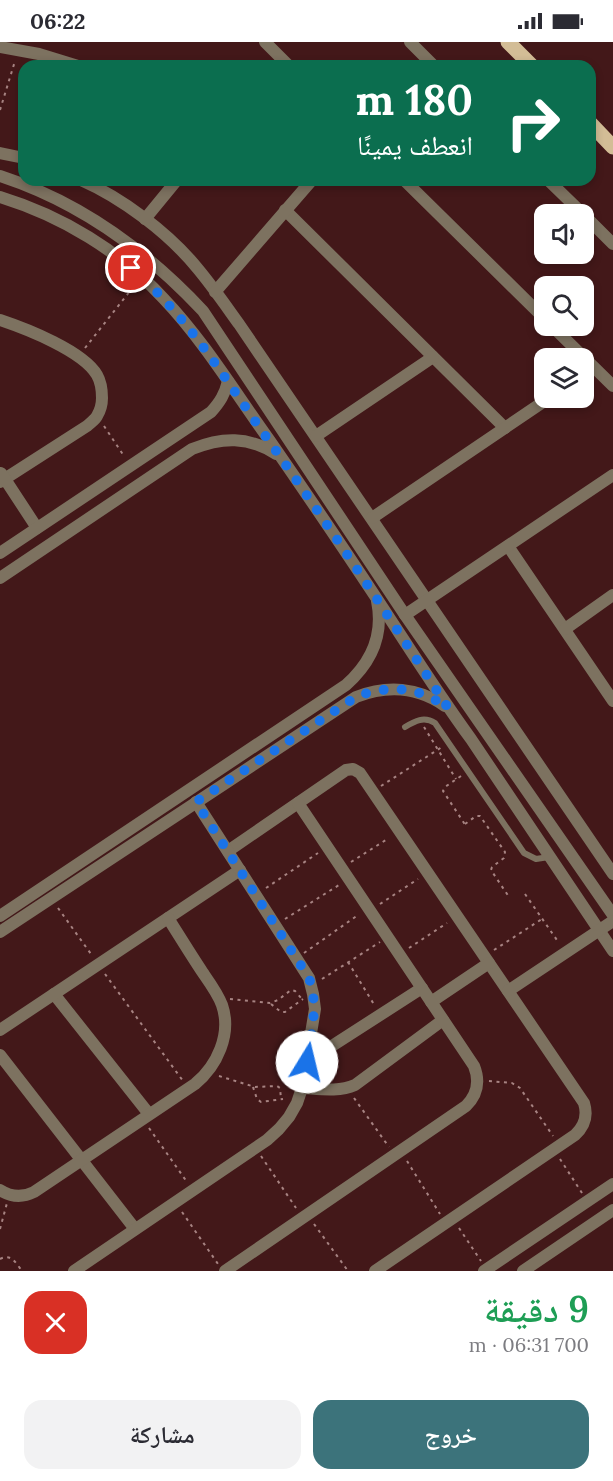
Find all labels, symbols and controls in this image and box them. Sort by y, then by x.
text: 06:22 [30,7,86,35]
text: 180 m [356,73,473,127]
icon: right [494,84,572,162]
text: انعطف يمينًا [357,128,473,162]
map controls [534,204,594,408]
button: sound [534,204,594,264]
pin [105,242,156,293]
icon: arrive [114,251,147,284]
button: search [534,276,594,336]
button: layers [534,348,594,408]
position arrow [275,1030,339,1094]
text: 9 دقيقة [484,1286,589,1332]
button: close [24,1291,87,1354]
text: 700 m · 06:31 [469,1332,589,1357]
button: مشاركة [24,1400,301,1469]
button: خروج [313,1400,589,1469]

